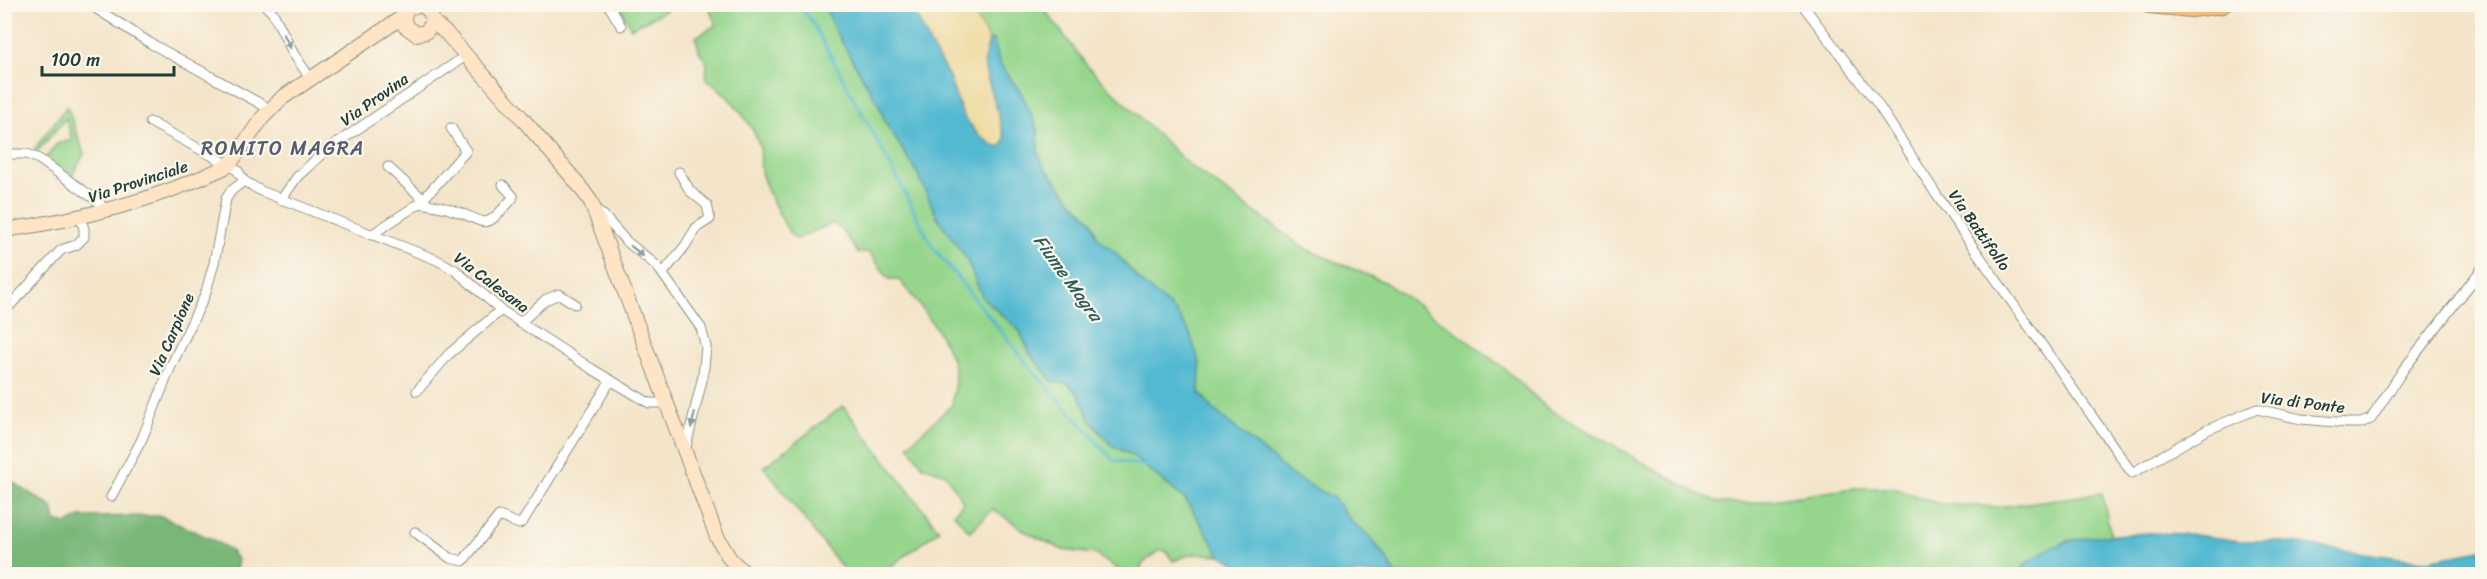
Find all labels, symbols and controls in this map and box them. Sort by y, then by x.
one-way arrow [282,32,291,49]
scale bar [42,39,174,77]
text: 100 m [51,44,100,76]
street label: Via Provina [334,64,416,134]
district label: ROMITO MAGRA [201,131,365,166]
street label: Via Provinciale [84,152,192,211]
street label: Via Battifollo [1941,183,2019,277]
water label: Fiume Magra [1025,228,1112,330]
street label: Via Calesana [447,244,536,321]
one-way arrow [630,244,645,256]
street label: Via Carpione [140,288,203,380]
street label: Via di Ponte [2259,383,2347,422]
one-way arrow [687,411,697,429]

